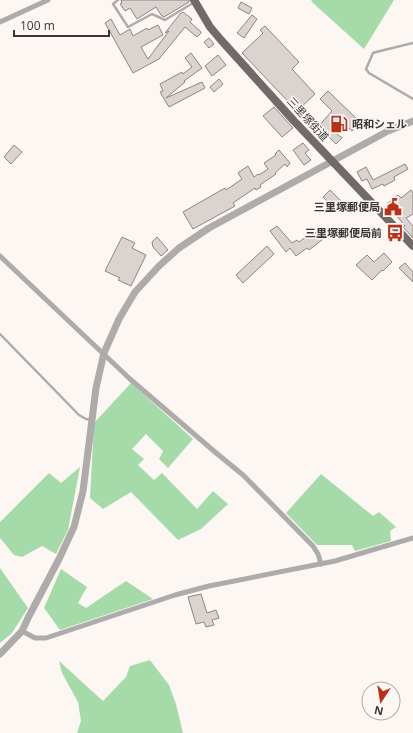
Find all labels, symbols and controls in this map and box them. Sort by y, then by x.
scale bar [14,12,109,38]
text: 100 m [20,17,55,34]
street label: 三里塚街道 [284,93,333,144]
fuel station icon: 昭和シェル [329,114,349,134]
place label: 昭和シェル [352,116,407,131]
public building icon: 三里塚郵便局 [383,197,403,217]
place label: 三里塚郵便局 [314,199,380,214]
bus stop icon: 三里塚郵便局前 [385,223,405,243]
place label: 三里塚郵便局前 [305,225,382,240]
north arrow [361,681,401,721]
text: N [373,703,385,720]

